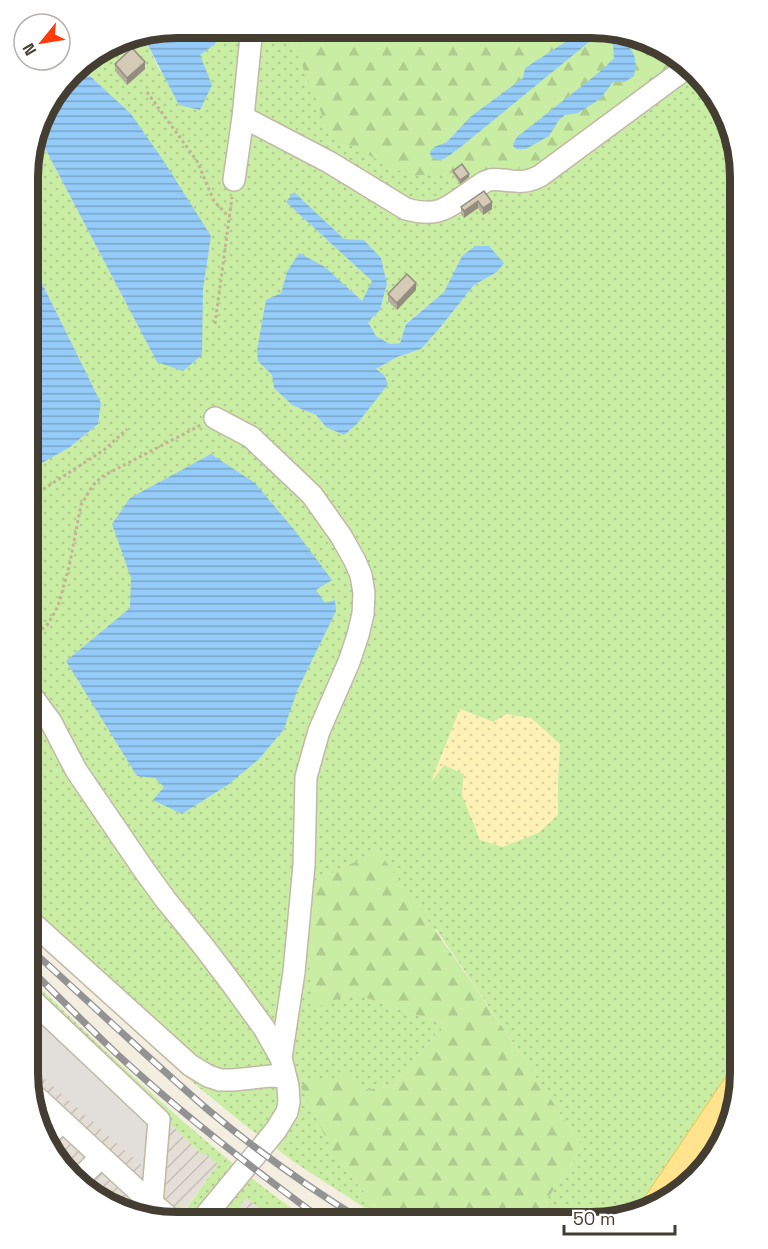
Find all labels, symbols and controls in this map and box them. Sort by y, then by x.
north arrow [12,12,72,72]
text: N [18,39,41,59]
scale bar [564,1198,675,1236]
text: 50 m [573,1207,615,1230]

